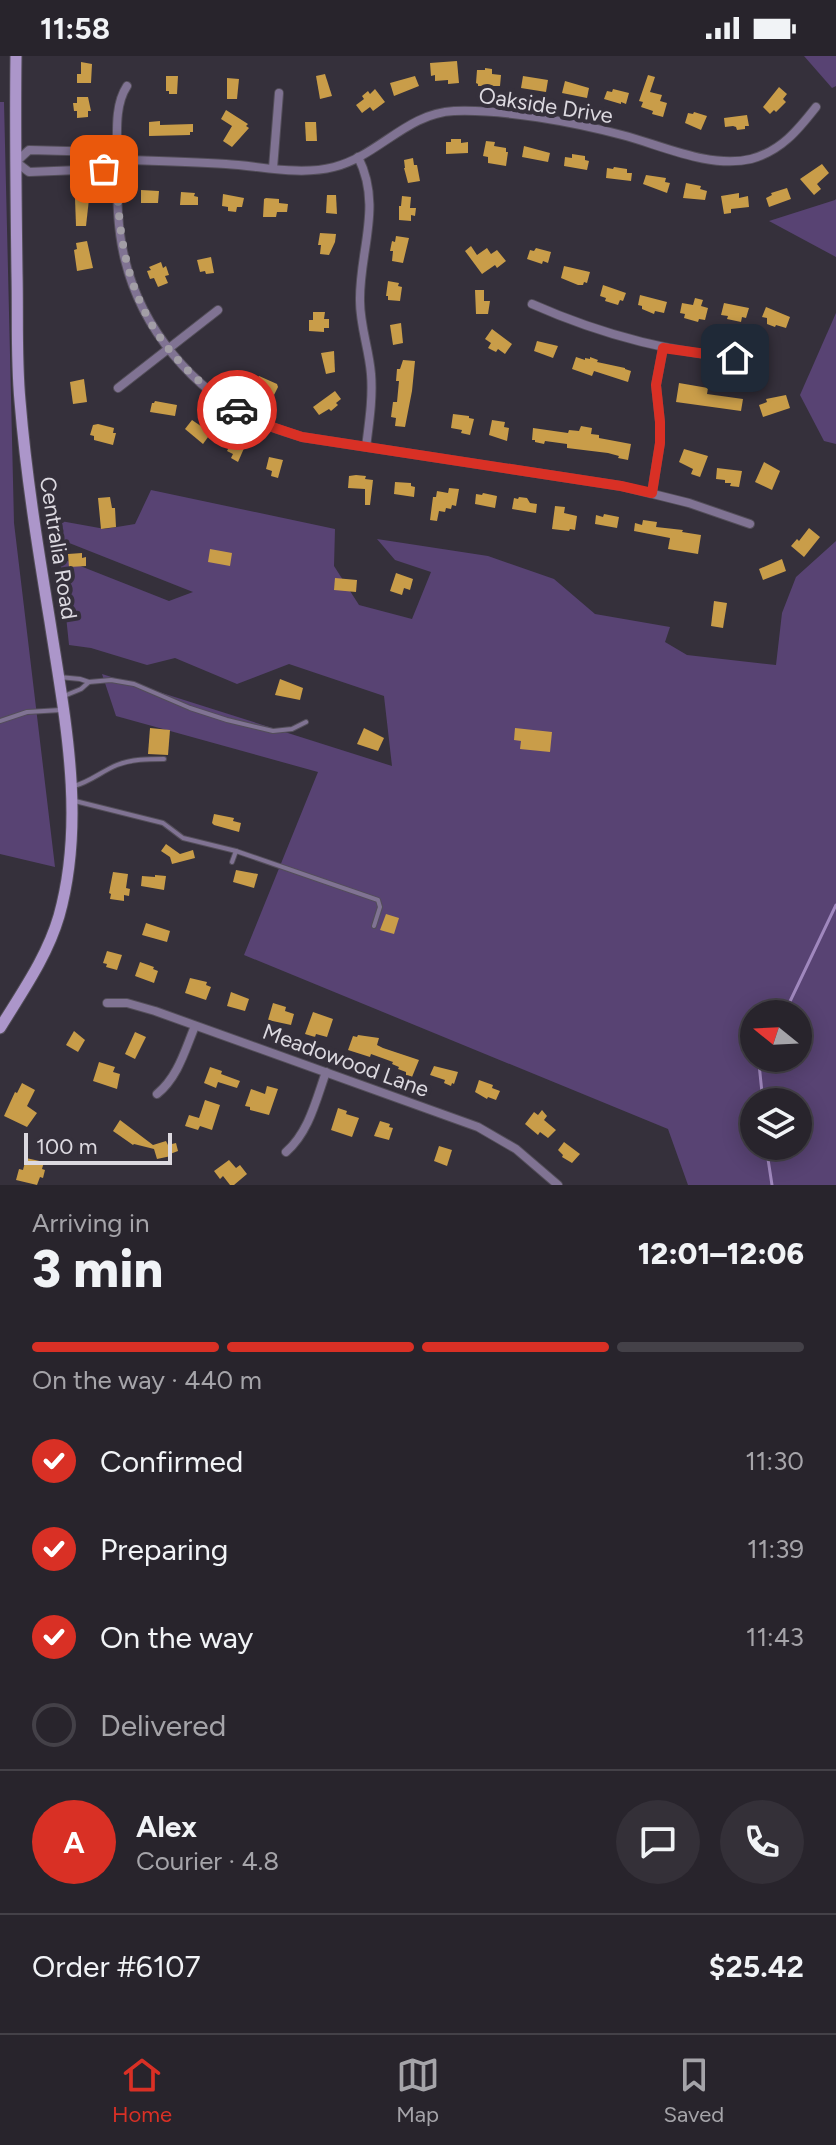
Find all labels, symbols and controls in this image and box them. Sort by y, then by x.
text: 11:58 [40,10,110,47]
street label: Oakside Drive [477,82,615,129]
pin [70,135,138,203]
icon: bag [82,147,126,191]
pin [701,324,769,392]
icon: home [713,336,757,380]
courier [197,370,277,450]
icon: car [215,388,259,432]
street label: Centralia Road [34,475,83,621]
north arrow [740,1000,812,1072]
map controls [740,1000,812,1160]
street label: Meadowood Lane [259,1018,433,1103]
button: layers [740,1088,812,1160]
scale bar [24,1129,172,1165]
text: 100 m [36,1133,97,1160]
text: Arriving in [32,1207,150,1239]
text: 12:01–12:06 [638,1235,804,1272]
text: 3 min [32,1238,163,1300]
text: On the way · 440 m [32,1364,262,1396]
icon: check [32,1439,76,1483]
text: Confirmed [100,1443,243,1480]
text: 11:30 [745,1445,804,1477]
icon: check [32,1527,76,1571]
text: Preparing [100,1531,228,1568]
text: 11:39 [747,1533,804,1565]
icon: check [32,1615,76,1659]
text: On the way [100,1619,253,1656]
text: 11:43 [746,1621,804,1653]
text: Delivered [100,1707,226,1744]
button: chat [616,1800,700,1884]
button: phone [720,1800,804,1884]
text: Alex [136,1808,197,1845]
text: A [63,1824,85,1861]
text: Courier · 4.8 [136,1845,279,1877]
text: Order #6107 [32,1948,201,1985]
text: $25.42 [709,1948,804,1985]
tab: Home [112,2053,172,2128]
tab: Map [396,2053,440,2128]
tab: Saved [663,2053,724,2128]

